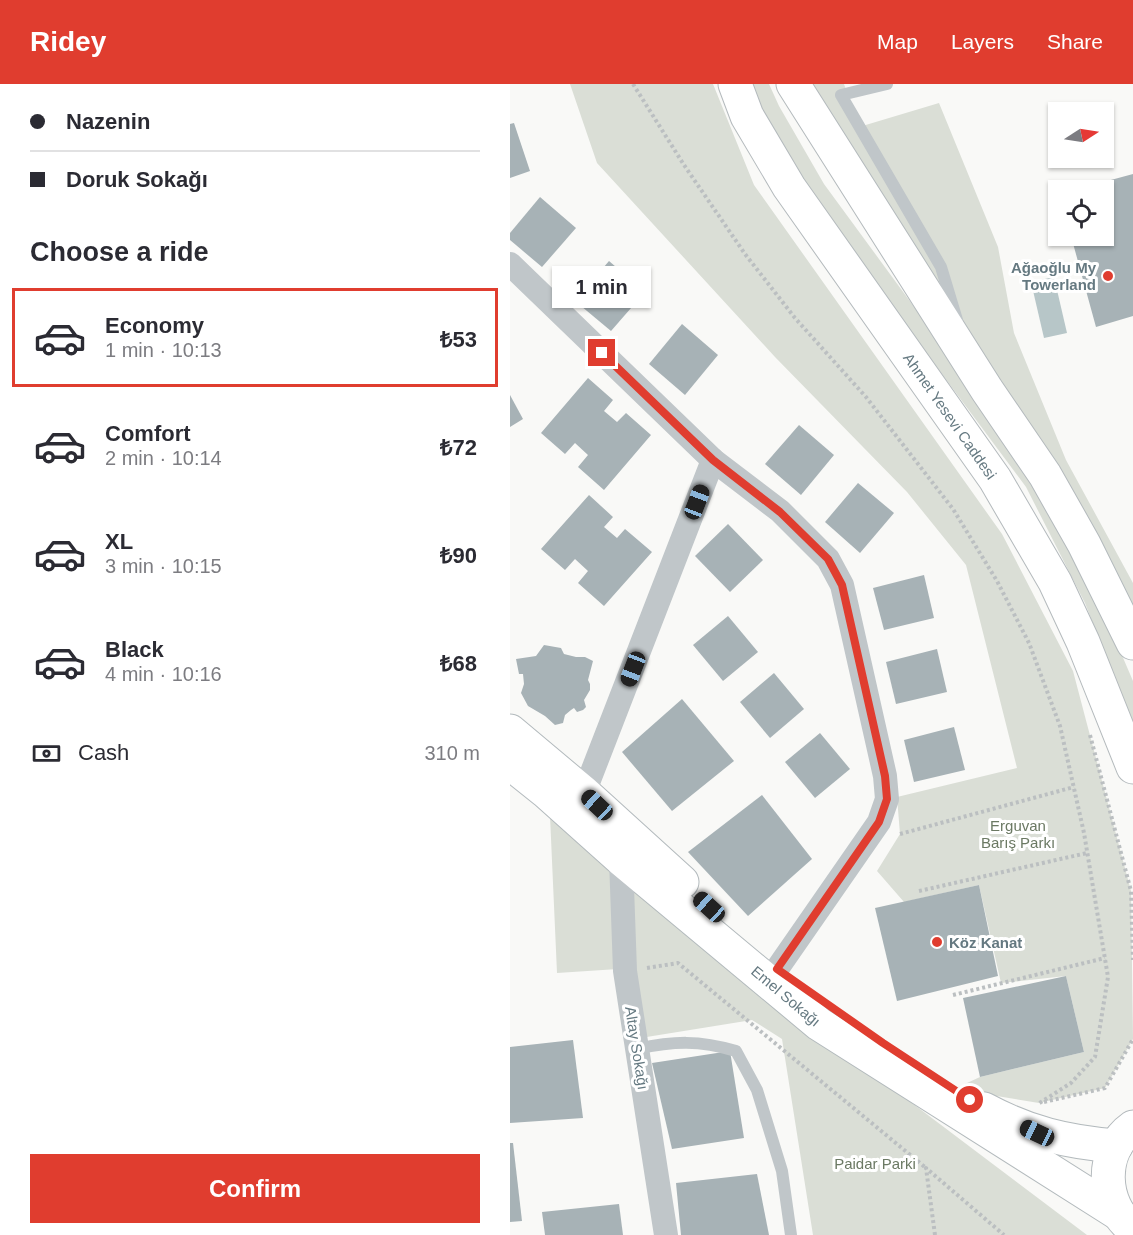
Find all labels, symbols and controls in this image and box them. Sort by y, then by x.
text: Ridey [30,26,106,57]
text: Map [877,30,918,53]
text: Layers [951,30,1014,53]
text: Share [1047,30,1103,53]
north arrow [1048,102,1114,168]
map controls [1048,102,1114,246]
text: Nazenin [66,109,150,134]
text: Doruk Sokağı [66,167,208,192]
button: locate [1048,180,1114,246]
text: Choose a ride [30,237,209,267]
place label: Ağaoğlu My Towerland [1011,259,1097,293]
callout: 1 min [552,266,652,308]
marker: Ağaoğlu My Towerland [1101,269,1115,283]
text: 1 min [575,276,628,298]
icon: car [33,311,87,365]
text: Economy [105,313,204,338]
text: ₺53 [440,327,477,352]
text: 1 min · 10:13 [105,339,222,361]
route end [588,339,615,366]
street label: Ahmet Yesevi Caddesi [900,350,1000,482]
icon: car [33,419,87,473]
text: Comfort [105,421,191,446]
text: ₺72 [440,435,477,460]
text: 2 min · 10:14 [105,447,222,469]
car [682,482,712,522]
icon: car [33,527,87,581]
text: XL [105,529,133,554]
text: ₺90 [440,543,477,568]
text: 3 min · 10:15 [105,555,222,577]
icon: car [33,635,87,689]
text: Black [105,637,164,662]
car [618,649,648,689]
text: ₺68 [440,651,477,676]
text: 4 min · 10:16 [105,663,222,685]
icon: cash [30,737,63,770]
text: Cash [78,740,129,765]
text: 310 m [424,742,480,764]
car [578,786,616,824]
park label: Erguvan Barış Parkı [981,817,1055,851]
car [690,888,728,926]
place label: Köz Kanat [949,934,1022,951]
marker: Köz Kanat [930,935,944,949]
street label: Emel Sokağı [748,962,824,1030]
street label: Altay Sokağı [622,1005,652,1091]
route start [956,1086,983,1113]
car [1017,1117,1057,1149]
button: Confirm [30,1154,480,1223]
park label: Paidar Parki [834,1155,916,1172]

